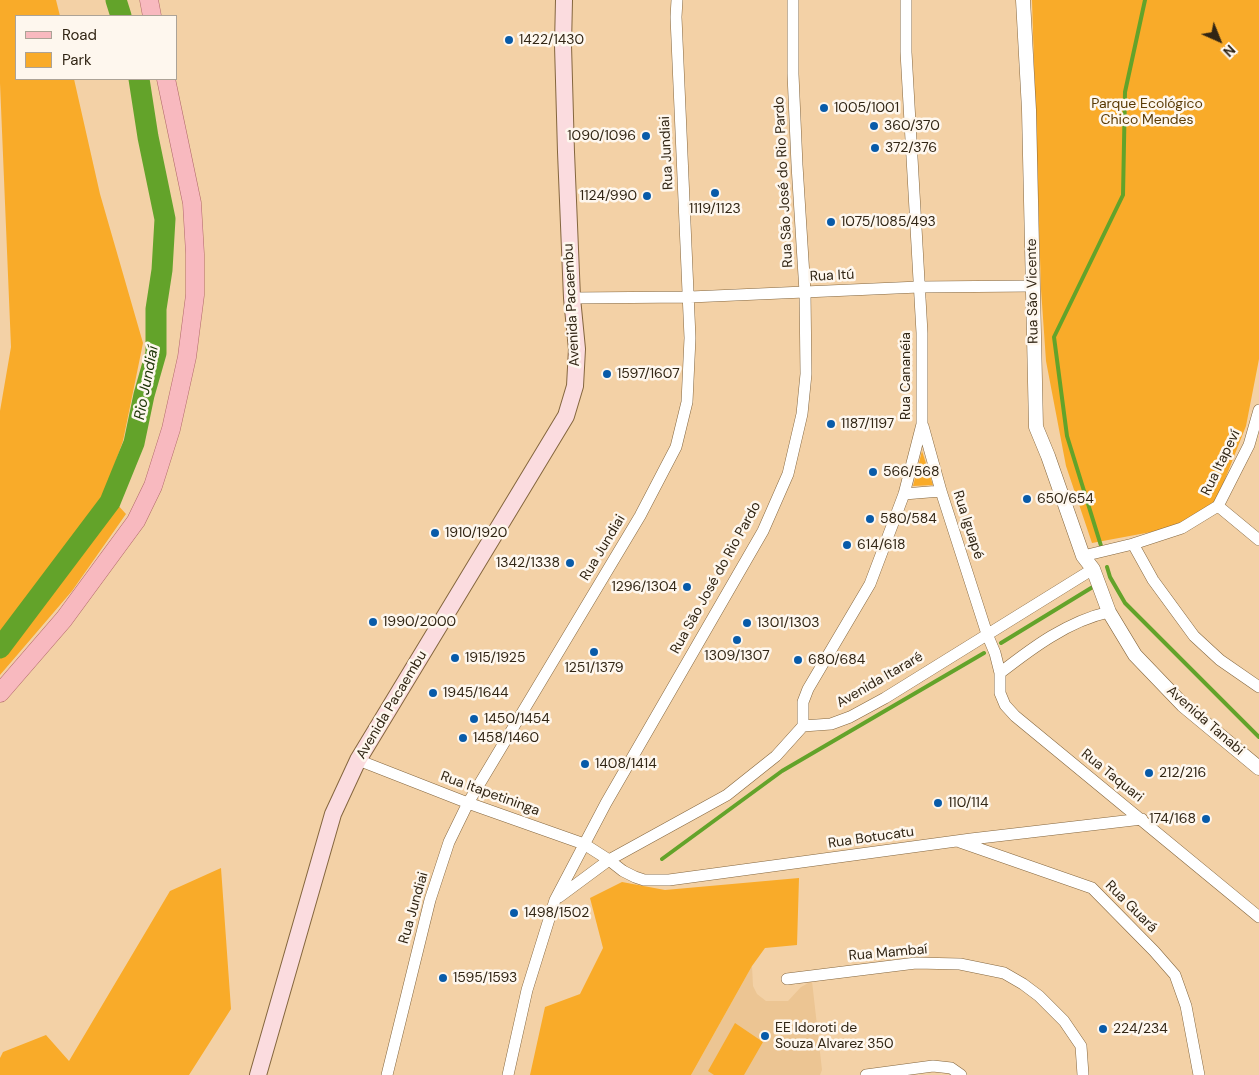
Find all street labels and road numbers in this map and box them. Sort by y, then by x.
street label: Rua São José do Rio Pardo [771,96,797,268]
street label: Rua Jundiai [657,116,677,190]
street label: Rua São Vicente [1024,238,1042,344]
street label: Avenida Pacaembu [560,243,584,367]
street label: Rua Itú [809,266,855,286]
street label: Rua Cananéia [898,332,914,420]
street label: Rua Itapeví [1198,427,1244,499]
street label: Rua Iguapé [949,489,987,561]
street label: Rua São José do Rio Pardo [667,499,765,657]
street label: Rua Jundiai [577,512,629,584]
street label: Avenida Pacaembu [353,648,431,762]
street label: Avenida Itararé [834,648,926,712]
street label: Avenida Tanabi [1163,683,1247,759]
street label: Rua Taquari [1078,746,1146,806]
street label: Rua Itapetininga [438,768,542,820]
street label: Rua Botucatu [827,824,915,852]
street label: Rua Jundiai [396,870,432,946]
street label: Rua Guará [1101,877,1161,937]
street label: Rua Mambaí [848,941,928,965]

